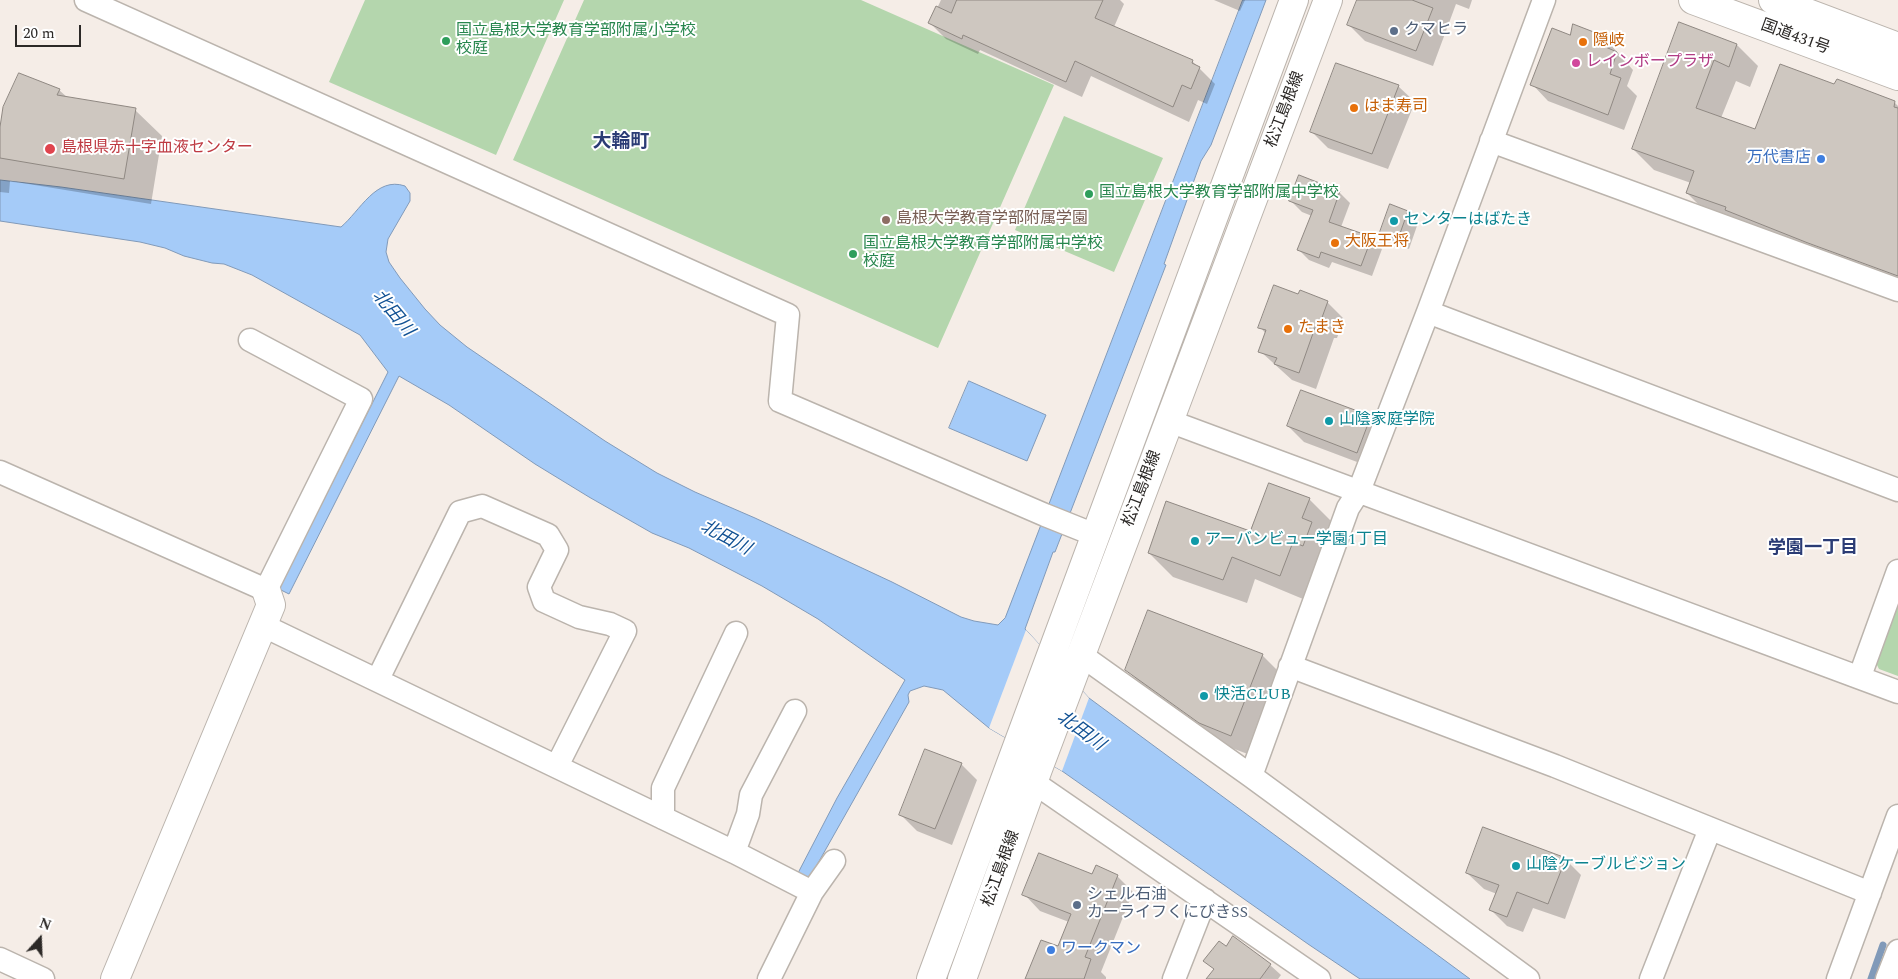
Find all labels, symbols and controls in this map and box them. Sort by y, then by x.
scale bar [18,15,84,47]
street label: 国道431号 [1758,17,1832,59]
place label: クマヒラ [1404,21,1468,41]
text: 20 m [23,22,55,45]
place label: 国立島根大学教育学部附属小学校 校庭 [456,22,696,60]
marker: クマヒラ [1388,25,1400,37]
place label: 隠岐 [1593,32,1625,52]
marker: 国立島根大学教育学部附属小学校 校庭 [440,35,452,47]
marker: 隠岐 [1577,36,1589,48]
place label: レインボープラザ [1586,53,1714,73]
marker: レインボープラザ [1570,57,1582,69]
street label: 松江島根線 [1263,69,1309,151]
place label: はま寿司 [1364,98,1428,118]
marker: はま寿司 [1348,102,1360,114]
district label: 大輪町 [593,132,649,154]
place label: 島根県赤十字血液センター [61,139,253,159]
marker: 島根県赤十字血液センター [43,142,57,156]
place label: 万代書店 [1747,149,1811,169]
marker: 万代書店 [1815,153,1827,165]
place label: 国立島根大学教育学部附属中学校 [1099,184,1339,204]
marker: 国立島根大学教育学部附属中学校 [1083,188,1095,200]
place label: 島根大学教育学部附属学園 [896,210,1088,230]
place label: センターはばたき [1404,211,1532,231]
marker: 島根大学教育学部附属学園 [880,214,892,226]
marker: センターはばたき [1388,215,1400,227]
place label: 大阪王将 [1345,233,1409,253]
place label: 国立島根大学教育学部附属中学校 校庭 [863,235,1103,273]
marker: 大阪王将 [1329,237,1341,249]
marker: 国立島根大学教育学部附属中学校 校庭 [847,248,859,260]
water label: 北田川 [366,286,418,342]
place label: たまき [1298,319,1346,339]
marker: たまき [1282,323,1294,335]
place label: 山陰家庭学院 [1339,411,1435,431]
marker: 山陰家庭学院 [1323,415,1335,427]
street label: 松江島根線 [1120,448,1166,530]
water label: 北田川 [696,517,754,561]
place label: アーバンビュー学園1丁目 [1205,531,1388,551]
marker: アーバンビュー学園1丁目 [1189,535,1201,547]
district label: 学園一丁目 [1768,538,1858,560]
place label: 快活CLUB [1214,686,1291,706]
marker: 快活CLUB [1198,690,1210,702]
water label: 北田川 [1052,707,1108,757]
street label: 松江島根線 [979,828,1025,910]
place label: 山陰ケーブルビジョン [1526,856,1686,876]
marker: 山陰ケーブルビジョン [1510,860,1522,872]
place label: シェル石油 カーライフくにびきSS [1087,886,1248,924]
marker: シェル石油 カーライフくにびきSS [1071,899,1083,911]
text: N [36,913,54,936]
north arrow [15,914,65,964]
place label: ワークマン [1061,940,1141,960]
marker: ワークマン [1045,944,1057,956]

